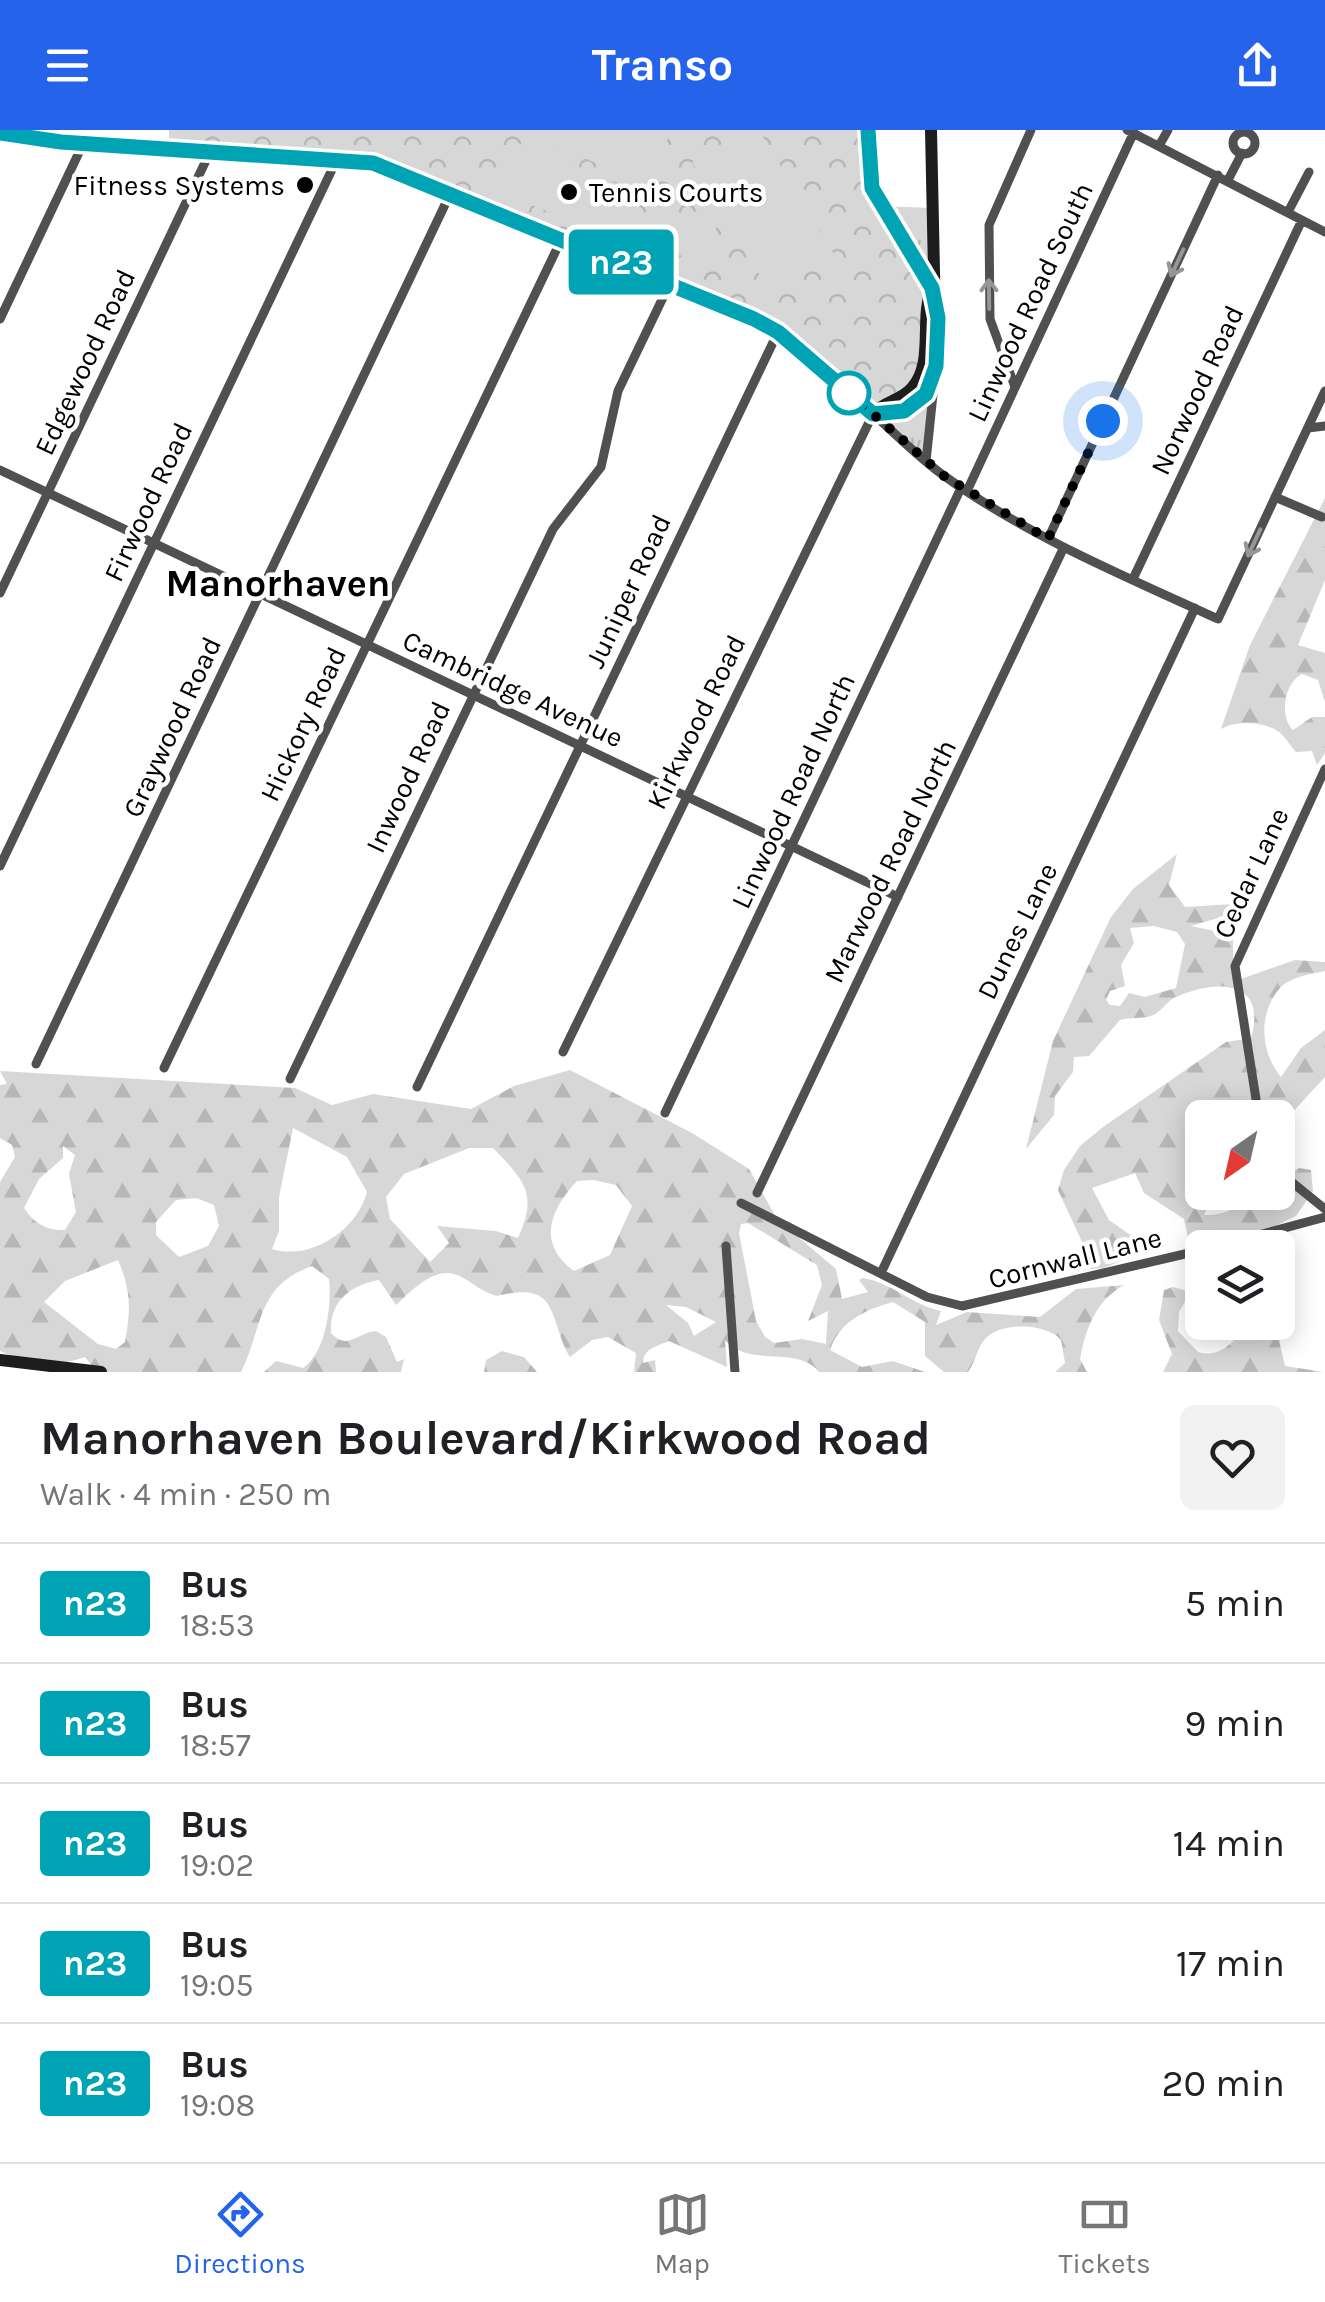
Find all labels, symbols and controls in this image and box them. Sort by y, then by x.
icon: menu [40,38,95,93]
icon: share [1230,38,1285,93]
text: Transo [592,39,733,91]
place label: Fitness Systems [74,169,285,202]
marker: Fitness Systems [294,174,316,196]
place label: Tennis Courts [589,176,764,209]
street label: Linwood Road South [960,177,1100,427]
marker: Tennis Courts [558,181,580,203]
line badge: n23 [564,230,678,294]
text: n23 [589,242,653,283]
one-way arrow [1166,247,1185,277]
street label: Edgewood Road [28,264,142,460]
one-way arrow [980,279,998,312]
street label: Norwood Road [1143,300,1251,480]
unlabelled marker [828,372,870,414]
your location [1078,396,1128,446]
street label: Firwood Road [97,417,199,587]
street label: Juniper Road [578,509,678,673]
one-way arrow [1244,527,1262,557]
district label: Manorhaven [166,561,391,606]
street label: Cambridge Avenue [398,623,628,755]
street label: Kirkwood Road [640,629,752,815]
street label: Graywood Road [116,632,228,822]
street label: Hickory Road [253,641,353,807]
street label: Linwood Road North [724,668,862,914]
street label: Inwood Road [359,696,457,858]
street label: Marwood Road North [817,734,963,988]
street label: Cedar Lane [1206,803,1296,943]
street label: Dunes Lane [970,857,1064,1005]
north arrow [1185,1100,1295,1210]
map controls [1185,1100,1295,1340]
street label: Cornwall Lane [985,1221,1165,1295]
button: layers [1185,1230,1295,1340]
button: heart [1180,1405,1285,1510]
text: Manorhaven Boulevard/Kirkwood Road [40,1410,931,1466]
text: Walk · 4 min · 250 m [40,1476,331,1513]
text: Bus [180,1562,249,1607]
text: 5 min [1185,1581,1285,1626]
text: n23 [63,1583,127,1624]
text: 18:53 [180,1607,255,1644]
text: Bus [180,1682,249,1727]
text: 9 min [1184,1701,1285,1746]
text: n23 [63,1703,127,1744]
text: 18:57 [180,1727,251,1764]
text: Bus [180,1802,249,1847]
text: 14 min [1172,1821,1285,1866]
text: n23 [63,1823,127,1864]
text: 19:02 [180,1847,254,1884]
text: Bus [180,1922,249,1967]
text: 17 min [1176,1941,1285,1986]
text: n23 [63,1943,127,1984]
text: 19:05 [180,1967,254,2004]
text: Bus [180,2042,249,2087]
text: 20 min [1162,2061,1285,2106]
text: n23 [63,2063,127,2104]
text: 19:08 [180,2087,255,2124]
tab: Directions [174,2187,306,2280]
tab: Map [654,2187,710,2280]
tab: Tickets [1058,2187,1151,2280]

